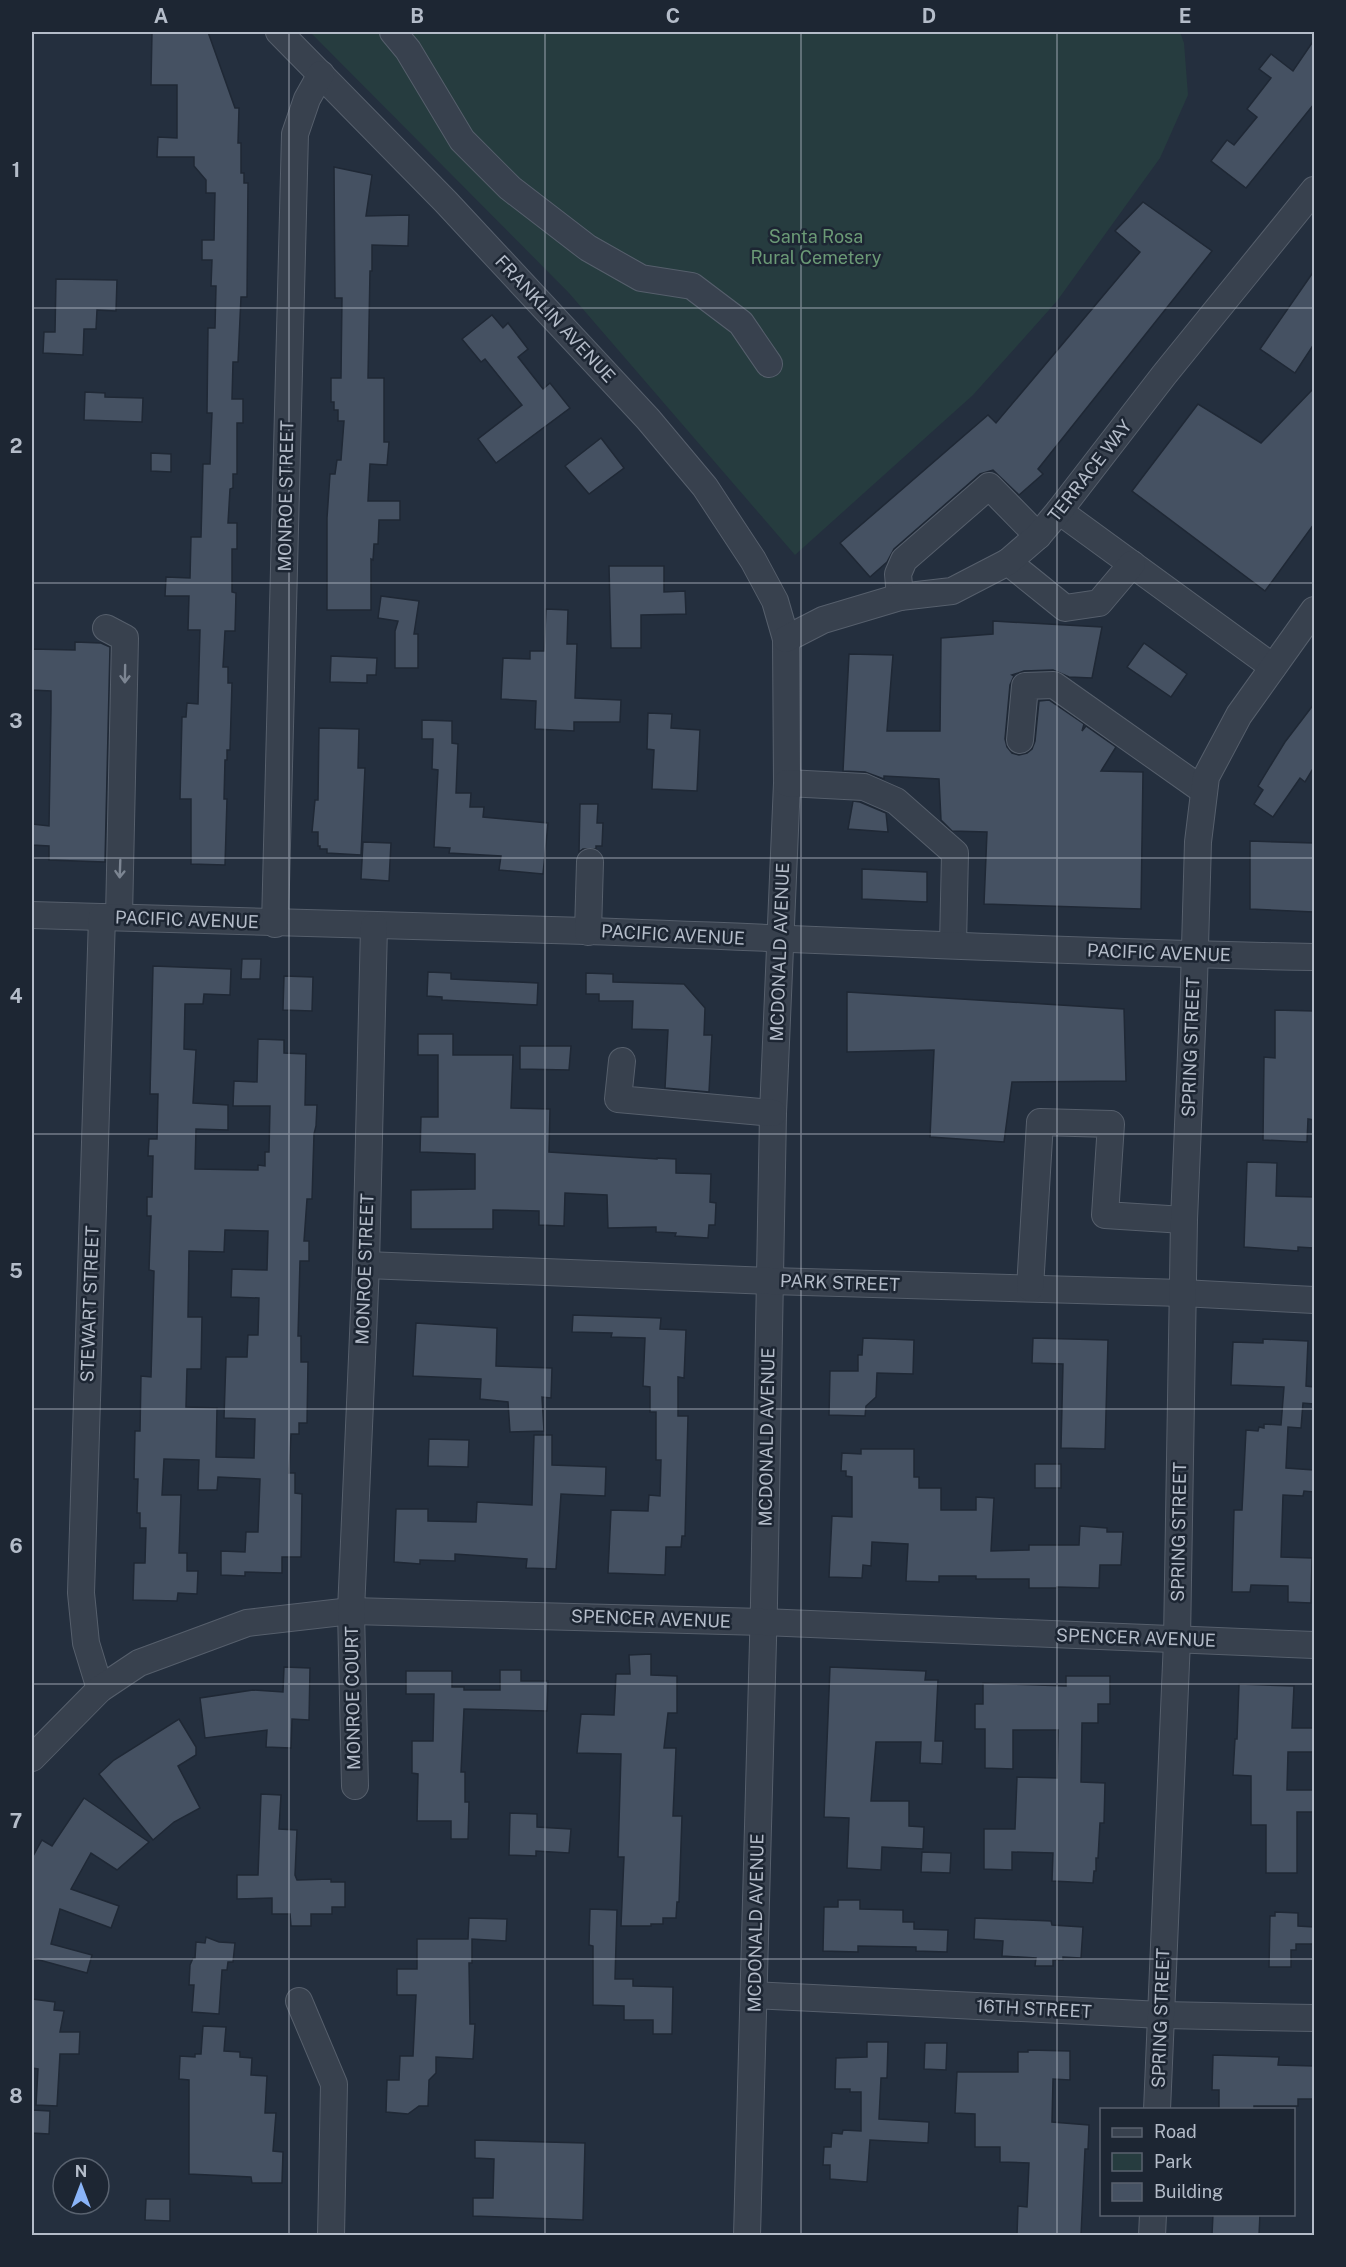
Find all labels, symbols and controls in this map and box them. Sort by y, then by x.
text: A [154,4,168,28]
text: B [410,4,424,28]
text: C [666,4,680,28]
text: D [922,4,936,28]
text: E [1179,4,1191,28]
text: 1 [12,158,20,182]
park label: Santa Rosa Rural Cemetery [751,226,882,268]
street label: FRANKLIN AVENUE [491,251,620,387]
street label: TERRACE WAY [1043,415,1136,526]
street label: MONROE STREET [274,420,297,572]
text: 2 [10,434,22,458]
one-way arrow [119,664,130,684]
text: 3 [9,709,23,733]
one-way arrow [114,859,126,879]
street label: MCDONALD AVENUE [766,862,793,1042]
street label: PACIFIC AVENUE [115,906,259,933]
street label: PACIFIC AVENUE [601,920,745,949]
street label: PACIFIC AVENUE [1087,939,1231,966]
street label: SPRING STREET [1178,976,1203,1117]
text: 4 [9,984,23,1008]
street label: MONROE STREET [351,1193,378,1345]
street label: STEWART STREET [76,1225,103,1383]
text: 5 [9,1259,23,1283]
street label: PARK STREET [780,1270,901,1295]
street label: MCDONALD AVENUE [754,1347,779,1527]
street label: SPRING STREET [1167,1462,1190,1602]
text: 6 [9,1534,23,1558]
street label: SPENCER AVENUE [571,1605,731,1632]
street label: SPENCER AVENUE [1056,1624,1216,1651]
street label: MONROE COURT [341,1625,364,1770]
text: 7 [10,1809,22,1833]
street label: MCDONALD AVENUE [743,1833,768,2013]
street label: SPRING STREET [1148,1947,1173,2088]
street label: 16TH STREET [976,1995,1093,2022]
text: 8 [9,2084,23,2108]
legend [1100,2108,1295,2216]
text: Road [1154,2121,1197,2142]
text: Park [1154,2151,1192,2172]
north arrow [51,2156,111,2216]
text: N [75,2162,87,2181]
text: Building [1154,2181,1223,2202]

